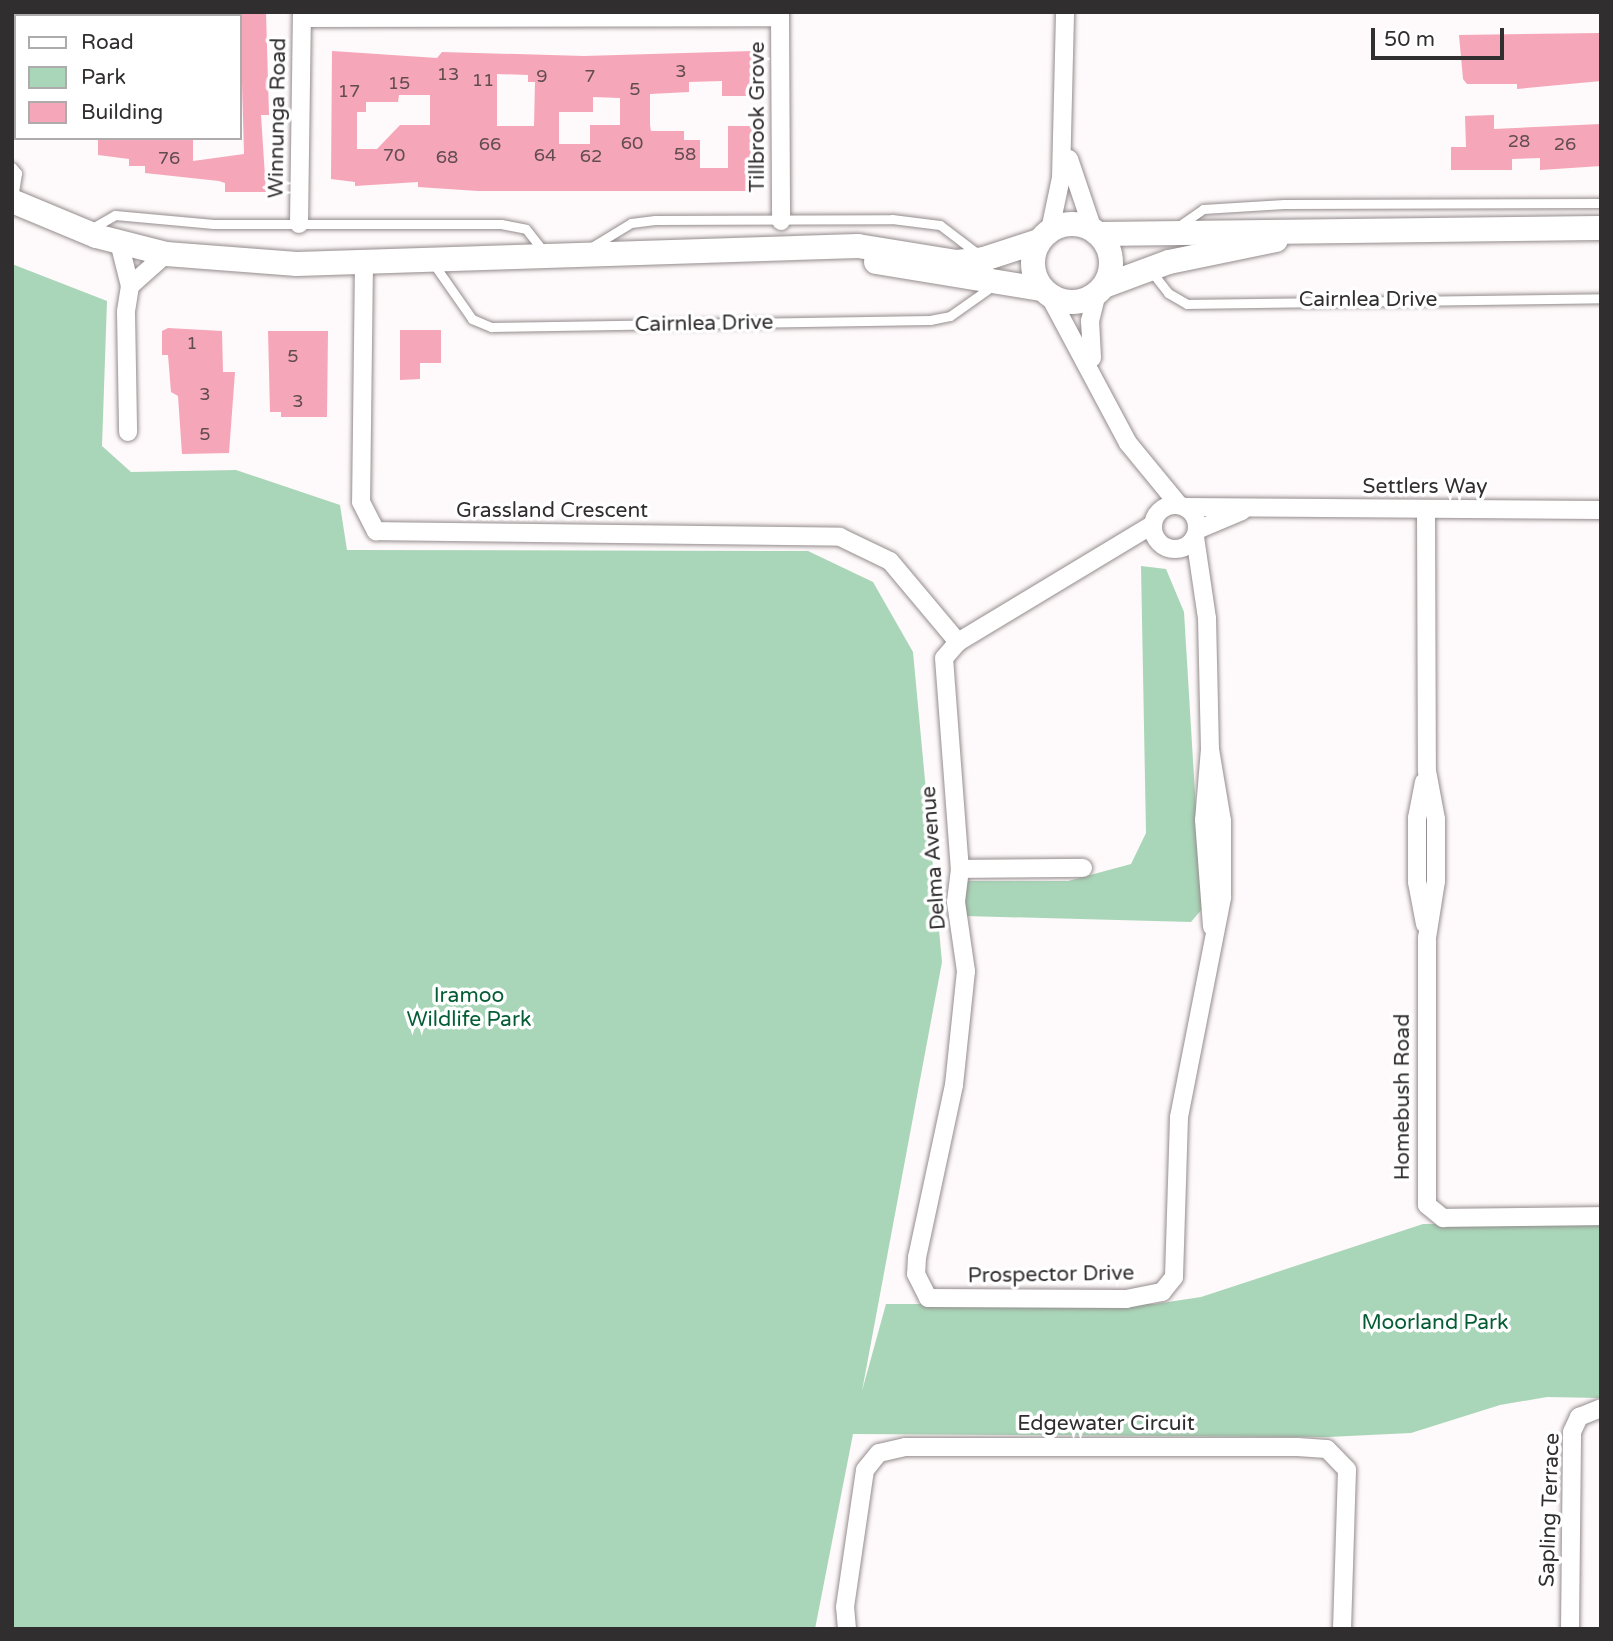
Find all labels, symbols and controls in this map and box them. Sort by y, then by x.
legend [14,14,242,140]
scale bar [1375,14,1508,58]
text: 50 m [1384,27,1435,52]
text: Road [81,30,134,55]
street label: Winnunga Road [264,37,292,199]
street label: Tillbrook Grove [745,42,771,192]
house number: 3 [675,60,687,82]
house number: 13 [437,63,459,85]
text: Park [81,65,126,90]
house number: 9 [536,65,548,87]
house number: 7 [584,65,596,87]
house number: 11 [472,69,494,91]
house number: 15 [388,72,410,94]
house number: 5 [629,78,641,100]
house number: 17 [338,80,360,102]
text: Building [81,100,163,125]
house number: 28 [1508,130,1530,152]
house number: 60 [621,132,643,154]
house number: 66 [479,133,501,155]
house number: 26 [1554,133,1576,155]
house number: 58 [674,143,696,165]
house number: 70 [383,144,405,166]
house number: 64 [534,144,556,166]
house number: 62 [580,145,602,167]
house number: 68 [436,146,458,168]
house number: 76 [158,147,180,169]
street label: Cairnlea Drive [1299,287,1437,313]
street label: Cairnlea Drive [635,310,773,338]
house number: 1 [186,332,198,354]
house number: 5 [287,345,299,367]
house number: 3 [199,383,211,405]
house number: 3 [292,390,304,412]
house number: 5 [199,423,211,445]
street label: Settlers Way [1363,474,1487,500]
street label: Grassland Crescent [456,498,648,524]
street label: Delma Avenue [916,785,952,931]
park label: Iramoo Wildlife Park [407,983,531,1033]
street label: Homebush Road [1390,1014,1416,1180]
street label: Prospector Drive [967,1261,1135,1289]
park label: Moorland Park [1362,1310,1508,1336]
street label: Edgewater Circuit [1017,1411,1195,1437]
street label: Sapling Terrace [1535,1433,1565,1587]

